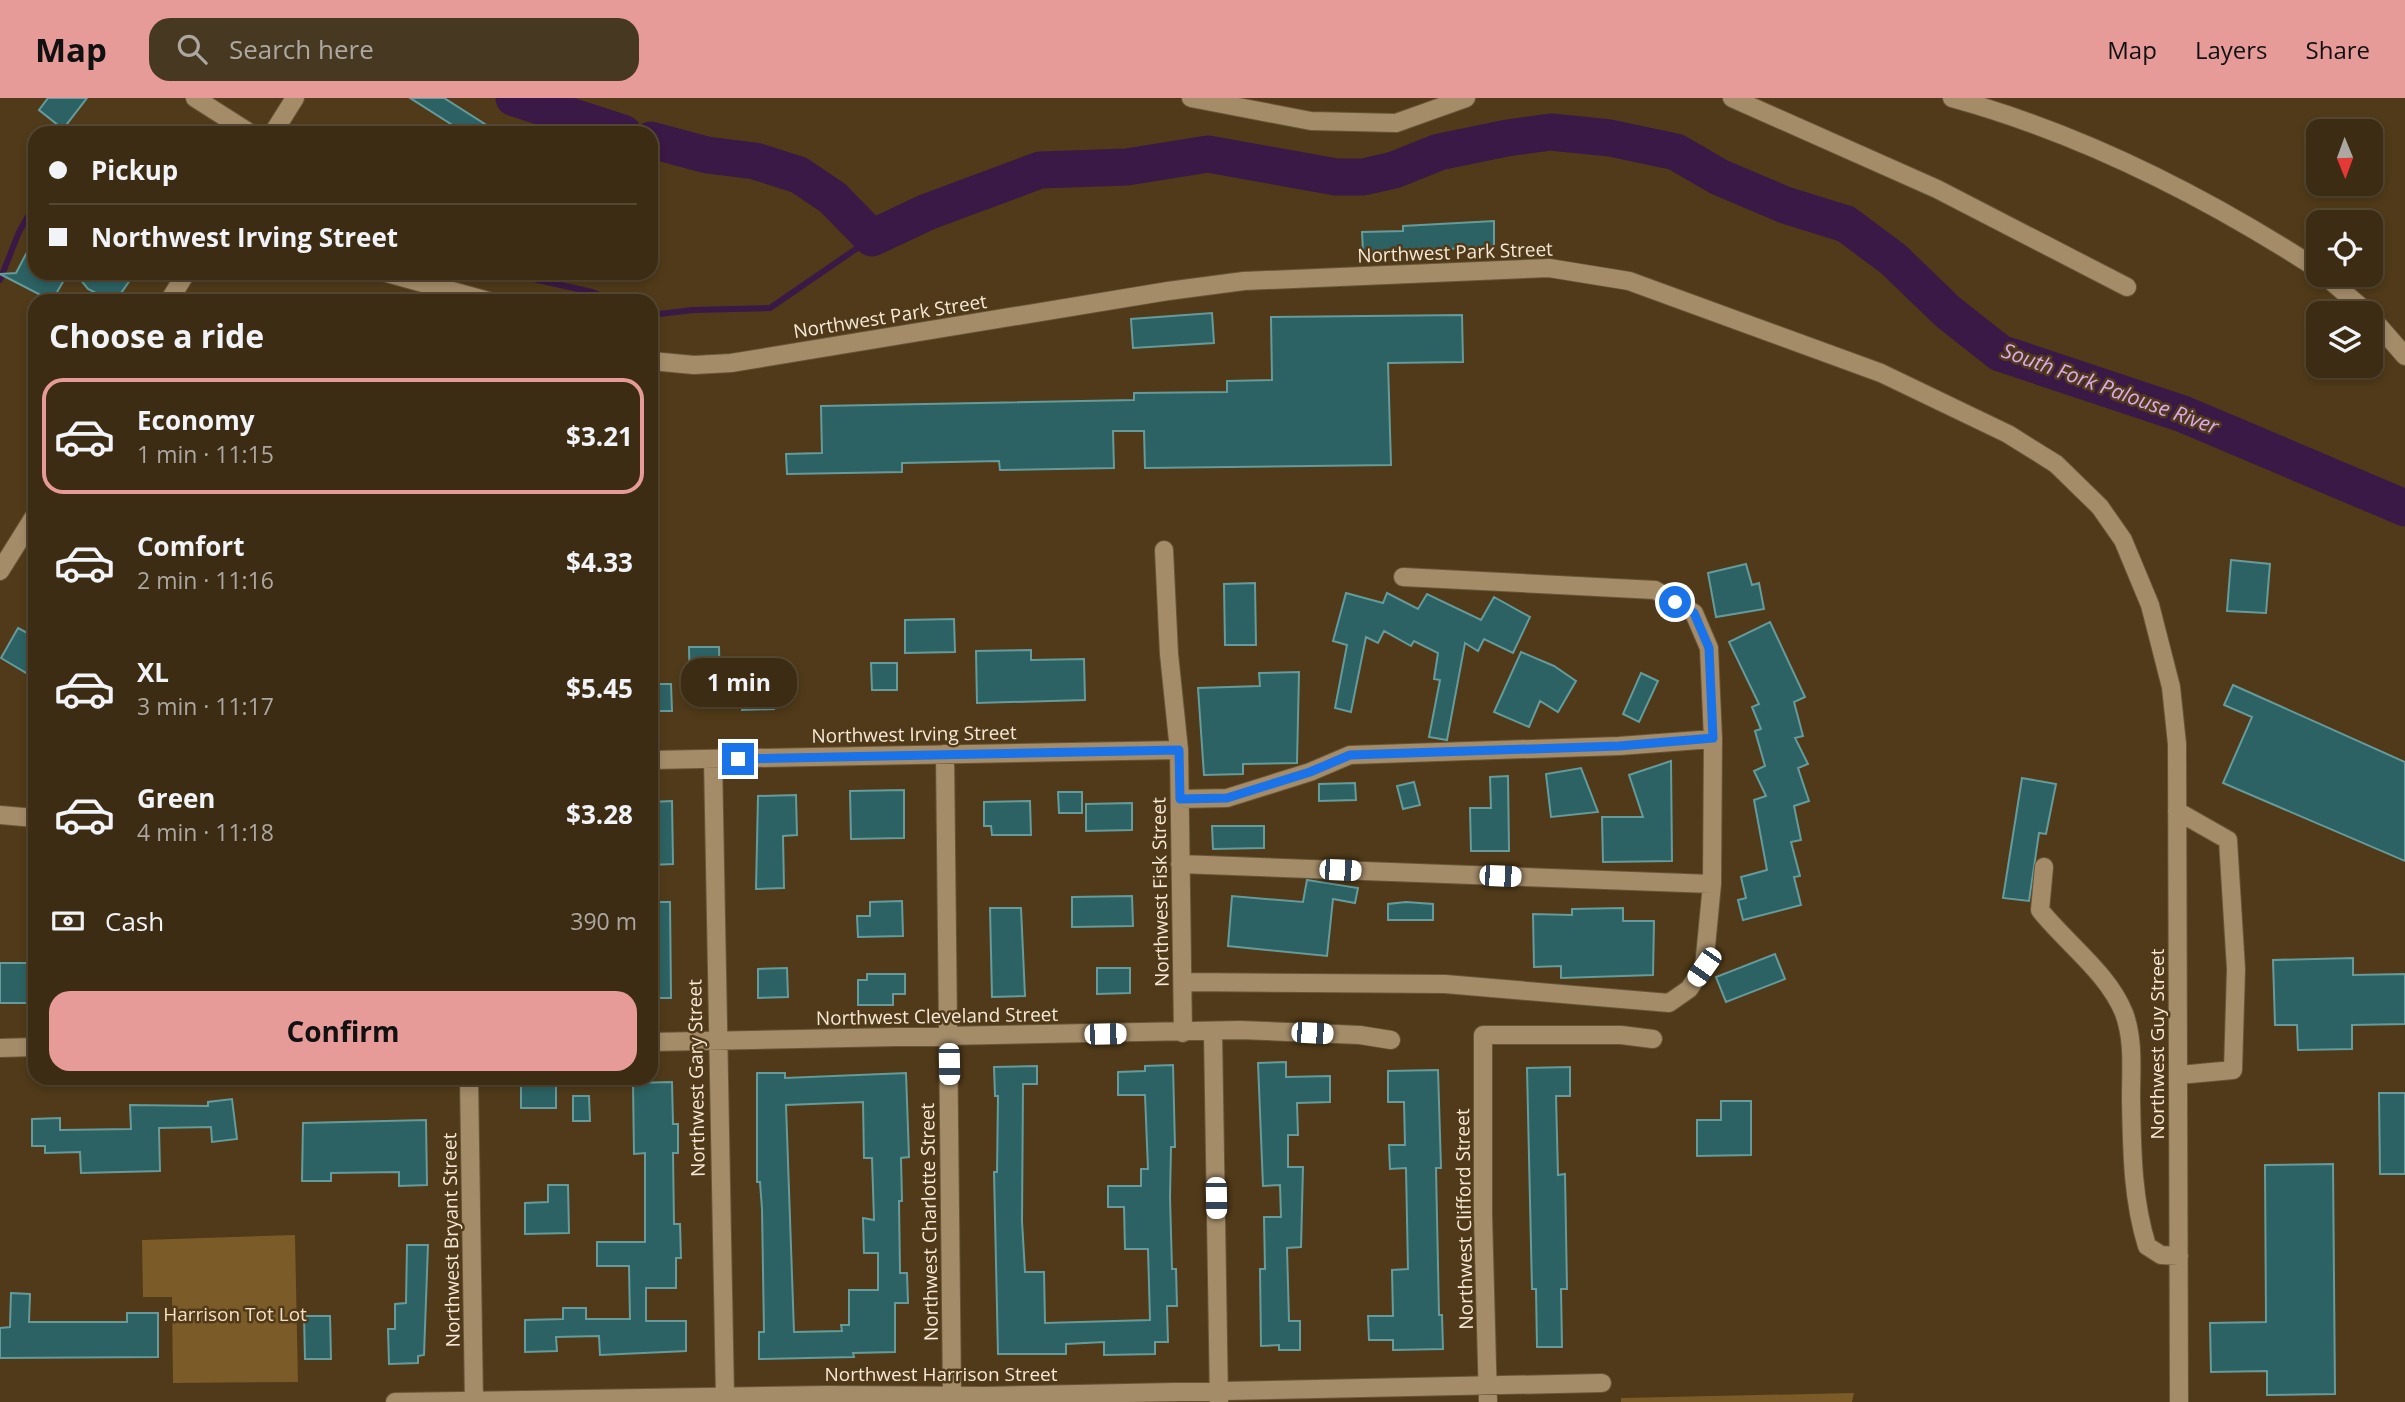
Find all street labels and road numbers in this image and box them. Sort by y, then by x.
street label: Northwest Park Street [1357,236,1554,268]
street label: Northwest Park Street [791,288,989,344]
street label: Northwest Irving Street [811,719,1017,749]
street label: Northwest Fisk Street [1145,797,1175,987]
street label: Northwest Guy Street [2144,948,2170,1140]
street label: Northwest Gary Street [681,979,711,1177]
street label: Northwest Cleveland Street [816,1001,1059,1031]
street label: Northwest Charlotte Street [914,1102,944,1341]
street label: Northwest Clifford Street [1449,1108,1479,1330]
street label: Northwest Bryant Street [436,1132,466,1348]
street label: Northwest Harrison Street [824,1361,1058,1387]

